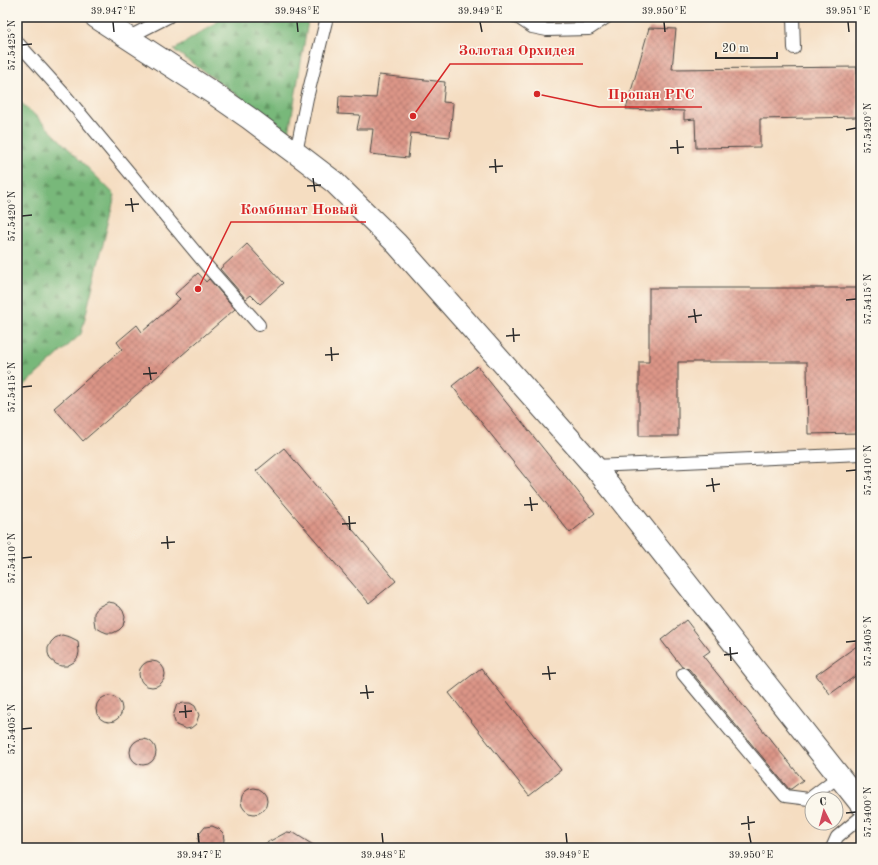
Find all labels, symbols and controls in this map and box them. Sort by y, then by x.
text: 39.947°E [91,6,135,16]
text: 39.948°E [275,6,319,16]
text: 39.949°E [458,6,502,16]
text: 39.950°E [642,6,686,16]
text: 39.951°E [826,6,870,16]
text: 57.5425°N [7,19,17,71]
scale bar [716,34,777,60]
callout: Золотая Орхидея [450,37,583,64]
text: 20 m [722,43,749,55]
text: Золотая Орхидея [459,44,575,59]
callout: Пропан РГС [599,80,702,107]
text: Пропан РГС [608,88,695,103]
text: 57.5420°N [863,102,873,154]
text: 57.5420°N [7,190,17,242]
callout: Комбинат Новый [231,195,366,222]
text: Комбинат Новый [240,203,358,218]
text: 57.5415°N [863,273,873,325]
text: 57.5415°N [7,361,17,413]
text: 57.5410°N [863,444,873,496]
text: 57.5410°N [7,532,17,584]
text: 57.5405°N [863,615,873,667]
text: 57.5405°N [7,703,17,755]
text: 57.5400°N [863,786,873,838]
north arrow [804,791,844,831]
text: С [819,797,827,808]
text: 39.947°E [177,850,221,860]
text: 39.948°E [361,850,405,860]
text: 39.949°E [545,850,589,860]
text: 39.950°E [729,850,773,860]

